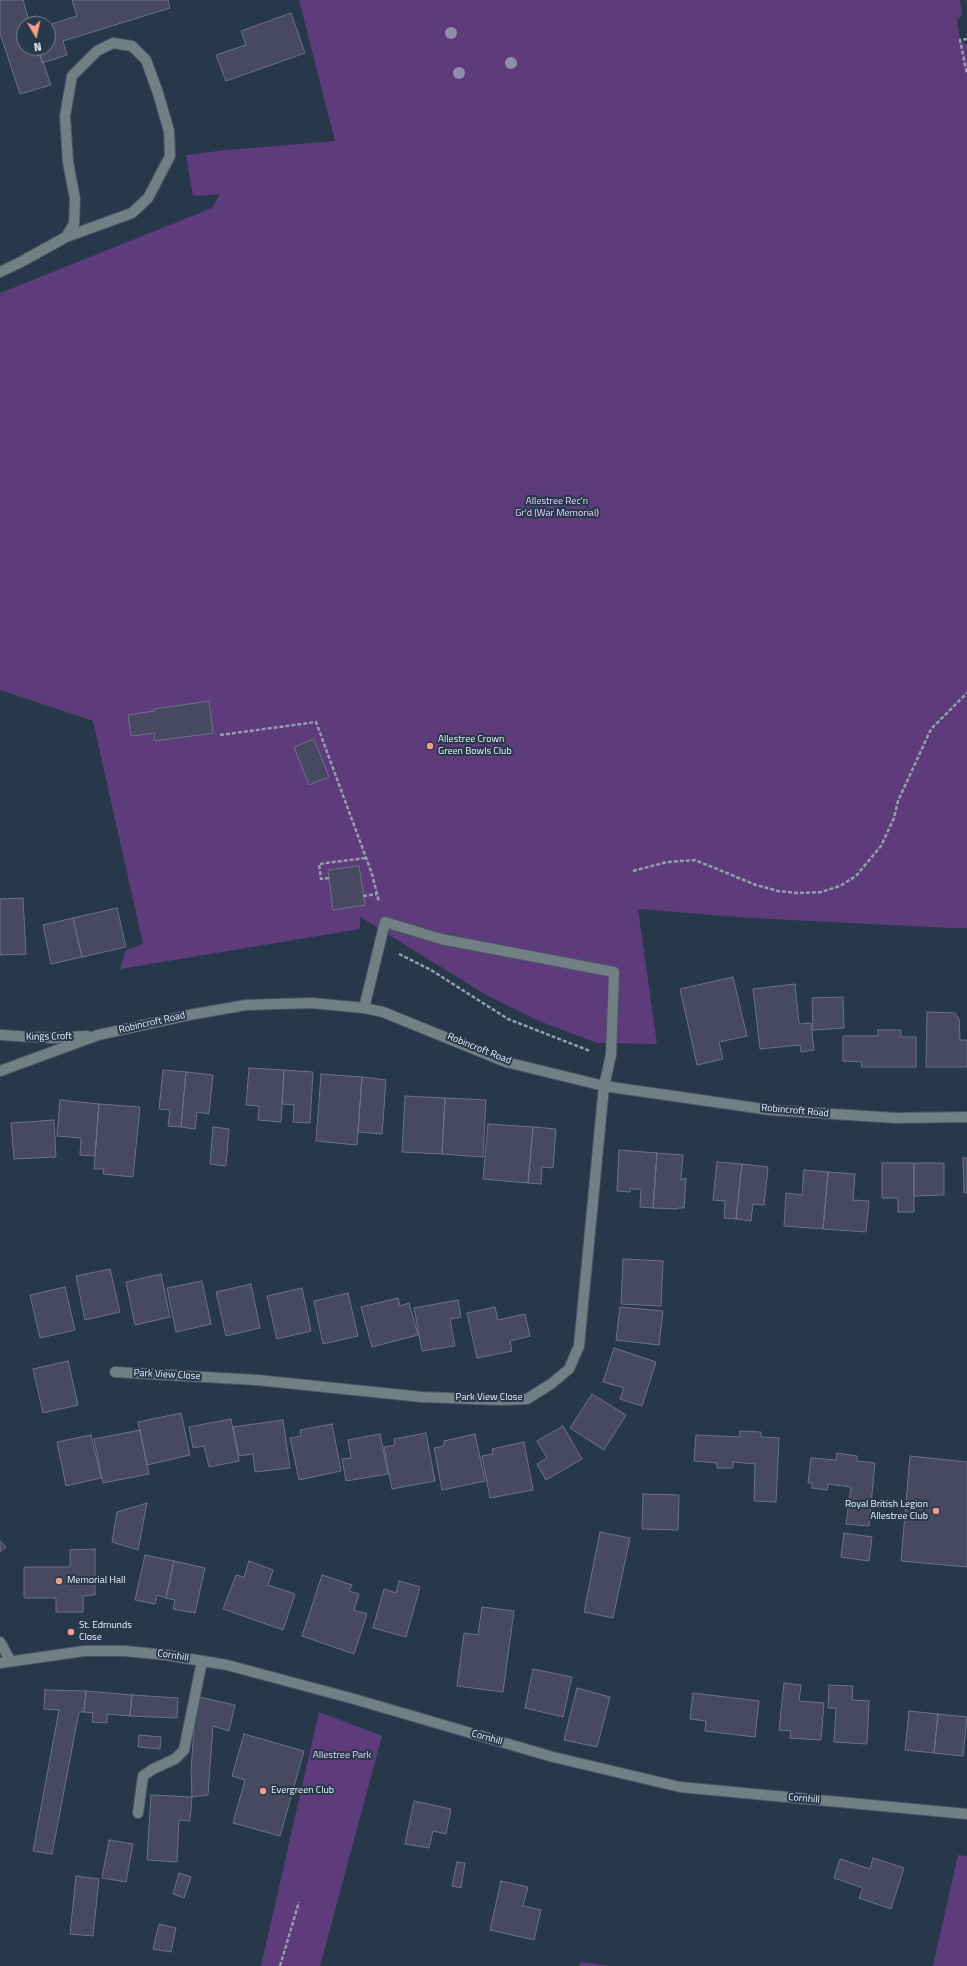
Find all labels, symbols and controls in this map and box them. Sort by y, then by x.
north arrow [16,16,56,56]
text: N [33,38,43,55]
park label: Allestree Rec'n Gr'd (War Memorial) [515,496,599,520]
place label: Allestree Crown Green Bowls Club [438,734,512,758]
marker: Allestree Crown Green Bowls Club [425,741,435,751]
street label: Robincroft Road [118,1010,186,1036]
street label: Kings Croft [26,1031,72,1043]
street label: Robincroft Road [445,1031,513,1067]
street label: Robincroft Road [761,1102,829,1120]
street label: Park View Close [133,1367,201,1383]
street label: Park View Close [456,1392,522,1404]
place label: Royal British Legion Allestree Club [845,1499,928,1522]
marker: Royal British Legion Allestree Club [931,1506,941,1516]
place label: Memorial Hall [67,1575,126,1587]
marker: Memorial Hall [54,1576,64,1586]
place label: St. Edmunds Close [79,1620,132,1644]
marker: St. Edmunds Close [66,1627,76,1637]
street label: Cornhill [156,1648,190,1664]
street label: Cornhill [470,1728,504,1748]
park label: Allestree Park [313,1750,371,1762]
place label: Evergreen Club [271,1785,334,1797]
marker: Evergreen Club [258,1786,268,1796]
street label: Cornhill [788,1792,820,1806]

